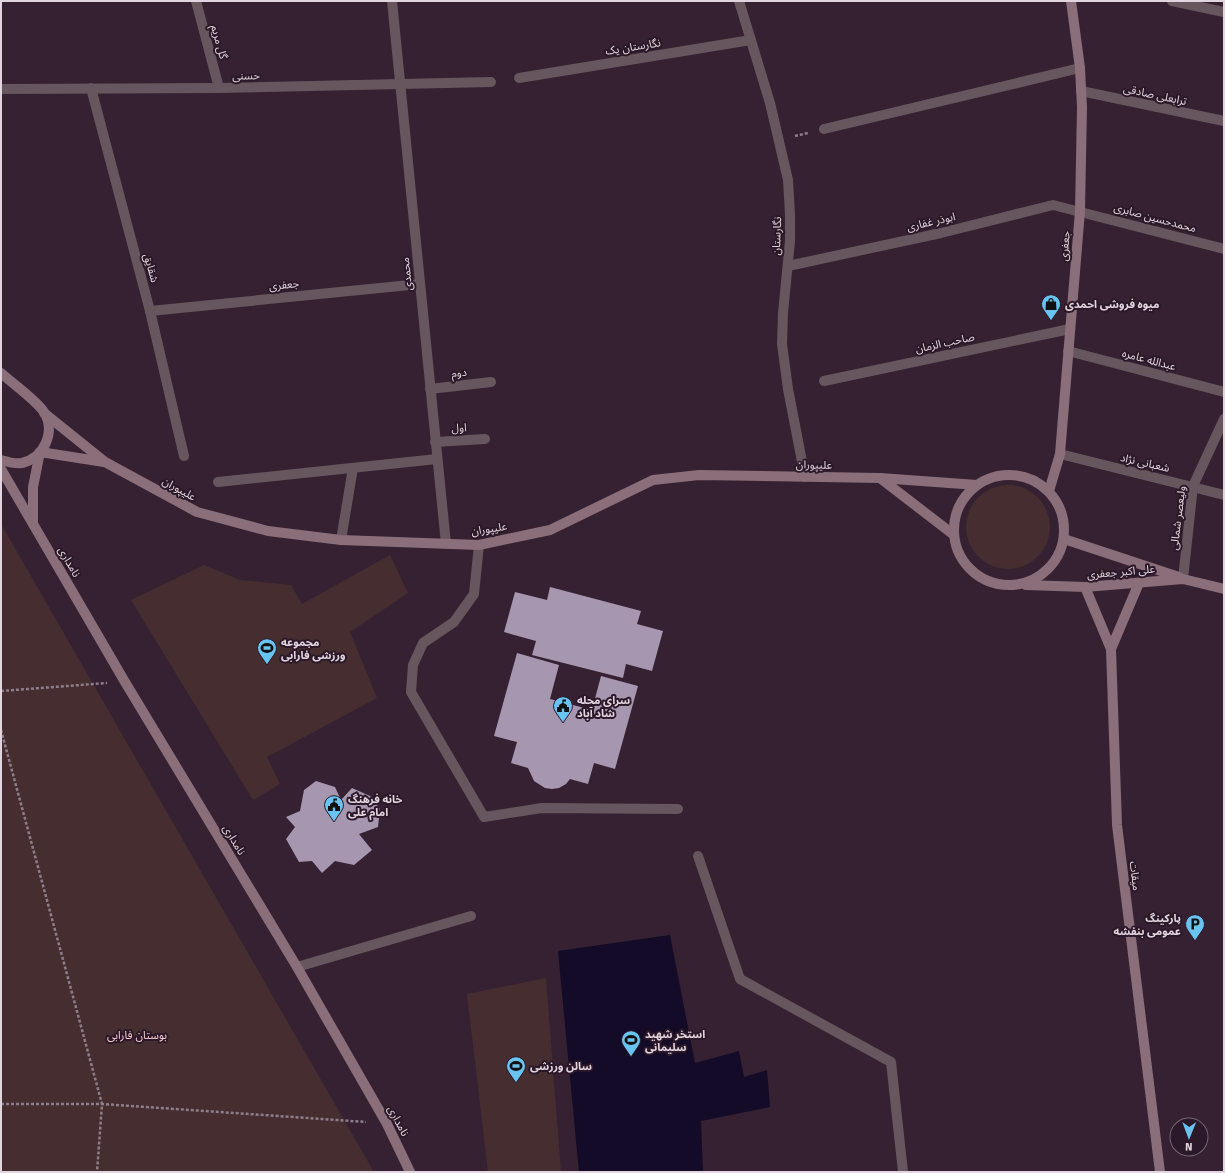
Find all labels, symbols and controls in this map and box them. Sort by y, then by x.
street label: گل مریم [206,24,230,61]
street label: نگارستان یک [604,36,662,58]
street label: حسنی [232,69,260,83]
street label: ترابعلی صادقی [1122,82,1188,108]
street label: محمدحسین صابری [1112,201,1198,235]
street label: ابوذر غفاری [905,210,957,234]
street label: نگارستان [770,216,784,256]
street label: جعفری [1057,230,1073,262]
street label: شقایق [141,252,161,284]
street label: محمدی [399,257,415,291]
street label: جعفری [268,277,300,293]
shop icon: میوه فروشی احمدی [1040,293,1062,321]
place label: میوه فروشی احمدی [1065,298,1159,311]
street label: صاحب الزمان [914,330,976,356]
street label: عبدالله عامره [1121,347,1178,374]
street label: دوم [451,366,468,381]
street label: اول [451,421,467,435]
street label: شعبانی نژاد [1119,451,1171,475]
street label: علیپوران [796,458,833,473]
street label: علیپوران [160,475,198,505]
street label: ولیعصر شمالی [1168,485,1188,551]
street label: علیپوران [470,520,508,539]
street label: نامداری [55,545,83,579]
street label: علی اکبر جعفری [1086,563,1156,581]
place label: مجموعه ورزشی فارابی [281,636,346,662]
sports icon: مجموعه ورزشی فارابی [256,637,278,665]
place label: سرای محله شاد آباد [577,694,630,720]
public building icon: سرای محله شاد آباد [552,695,574,723]
place label: خانه فرهنگ امام علی [348,793,403,821]
public building icon: خانه فرهنگ امام علی [323,794,345,822]
street label: نامداری [220,823,248,857]
street label: میقات [1127,861,1143,892]
place label: پارکینگ عمومی بنفشه [1114,912,1181,938]
parking icon: پارکینگ عمومی بنفشه [1184,913,1206,941]
place label: استخر شهید سلیمانی [645,1028,705,1054]
park label: بوستان فارابی [107,1029,167,1042]
sports icon: استخر شهید سلیمانی [620,1029,642,1057]
sports icon: سالن ورزشی [505,1055,527,1083]
place label: سالن ورزشی [530,1060,592,1073]
street label: نامداری [385,1103,411,1139]
north arrow [1169,1117,1209,1157]
text: N [1185,1140,1193,1153]

